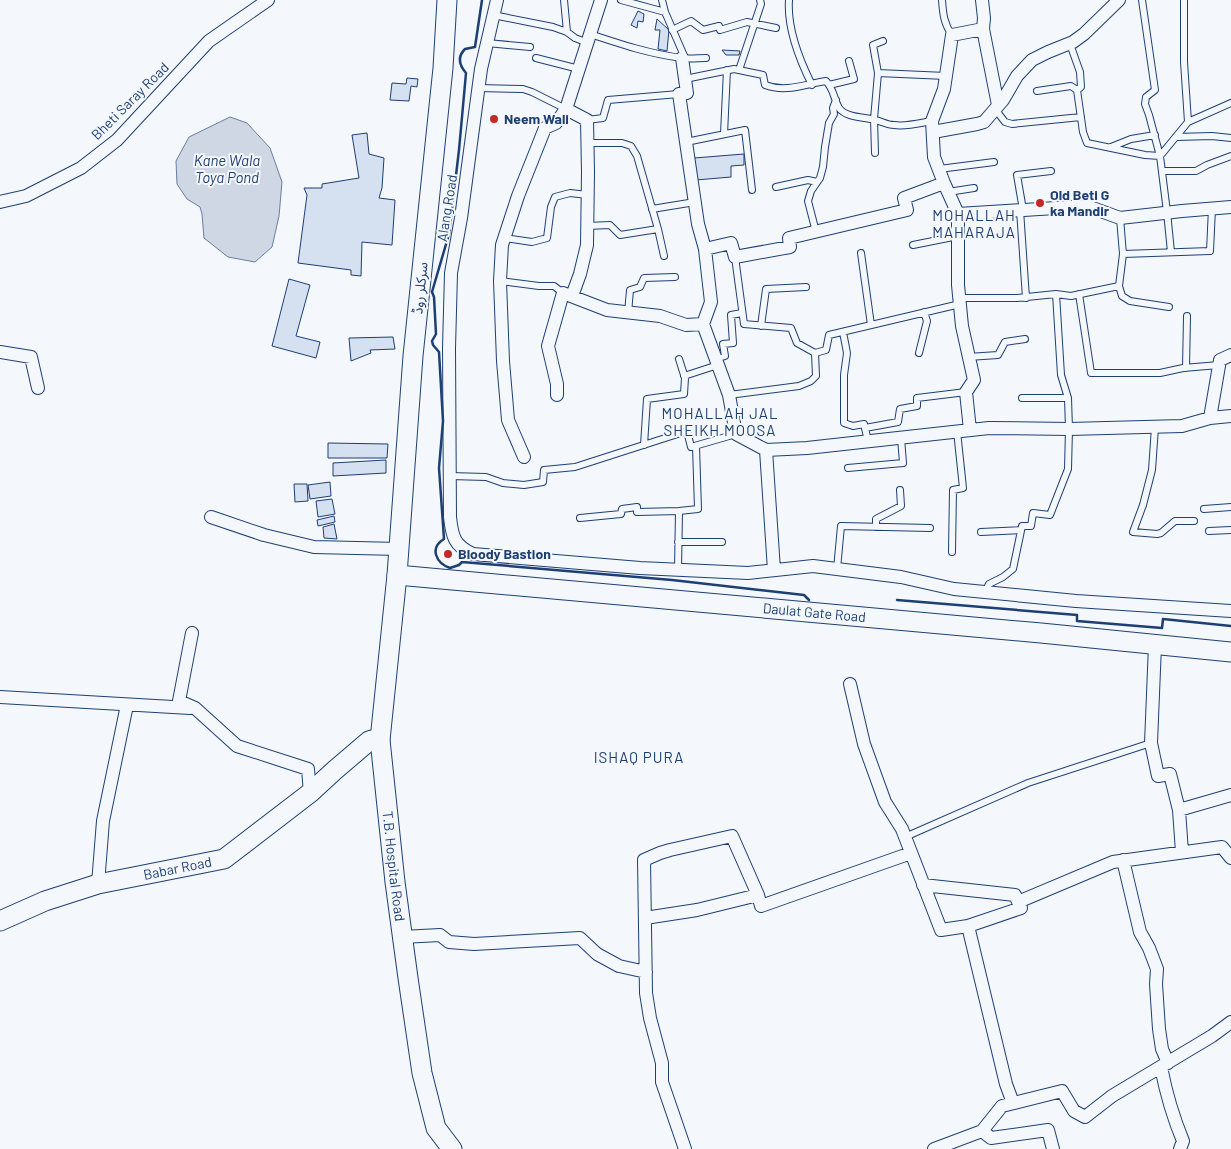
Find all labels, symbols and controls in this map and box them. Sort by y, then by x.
street label: Bheti Saray Road [87,58,172,143]
place label: Neem Wali [504,110,569,127]
marker: Neem Wali [488,113,500,125]
water label: Kane Wala Toya Pond [194,151,260,186]
street label: Alang Road [433,173,460,243]
place label: Old Beti G ka Mandir [1050,186,1110,219]
marker: Old Beti G ka Mandir [1034,197,1046,209]
district label: MOHALLAH MAHARAJA [932,206,1016,241]
street label: سرکلر روڈ [408,261,432,315]
district label: MOHALLAH JAL SHEIKH MOOSA [662,404,778,439]
place label: Bloody Bastion [458,545,551,562]
marker: Bloody Bastion [442,548,454,560]
street label: Daulat Gate Road [762,599,867,625]
district label: ISHAQ PURA [594,748,684,766]
street label: T.B. Hospital Road [380,810,409,922]
street label: Babar Road [142,853,213,883]

